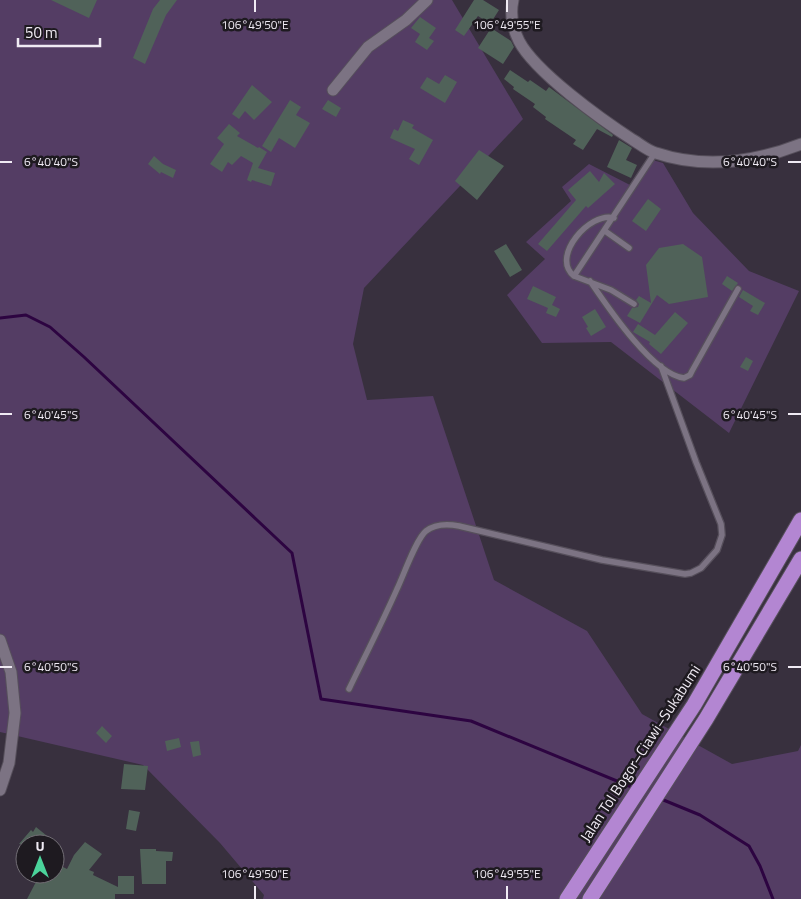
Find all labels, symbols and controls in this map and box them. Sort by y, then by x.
scale bar [18,15,100,47]
text: 106°49'50"E [221,15,289,34]
text: 106°49'55"E [473,15,541,34]
text: 50 m [25,21,58,44]
text: 6°40'40"S [24,152,78,171]
text: 6°40'40"S [723,152,777,171]
text: 6°40'45"S [24,405,78,424]
text: 6°40'45"S [723,405,777,424]
text: 6°40'50"S [24,657,78,676]
text: 6°40'50"S [723,657,777,676]
street label: Jalan Tol Bogor–Ciawi–Sukabumi [574,660,706,846]
north arrow [15,834,65,884]
text: U [35,835,45,856]
text: 106°49'50"E [221,864,289,883]
text: 106°49'55"E [473,864,541,883]

